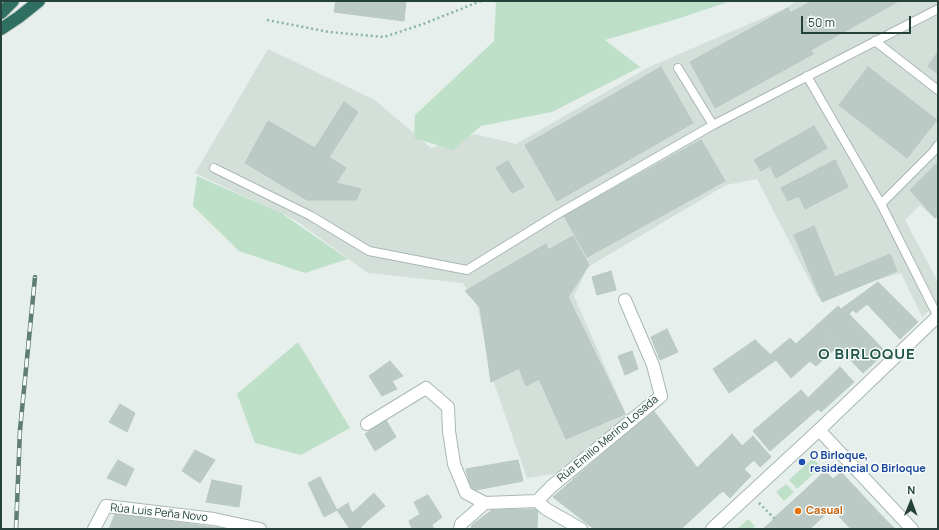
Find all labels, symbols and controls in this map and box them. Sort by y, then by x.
scale bar [803,8,913,34]
text: 50 m [808,14,835,31]
district label: O BIRLOQUE [818,346,916,364]
street label: Rúa Emilio Merino Losada [555,393,661,485]
place label: O Birloque, residencial O Birloque [810,449,926,475]
marker: O Birloque, residencial O Birloque [797,457,807,467]
north arrow [891,482,931,522]
text: N [907,482,915,497]
street label: Rúa Luis Peña Novo [110,501,208,525]
place label: Casual [806,504,843,518]
marker: Casual [793,506,803,516]

